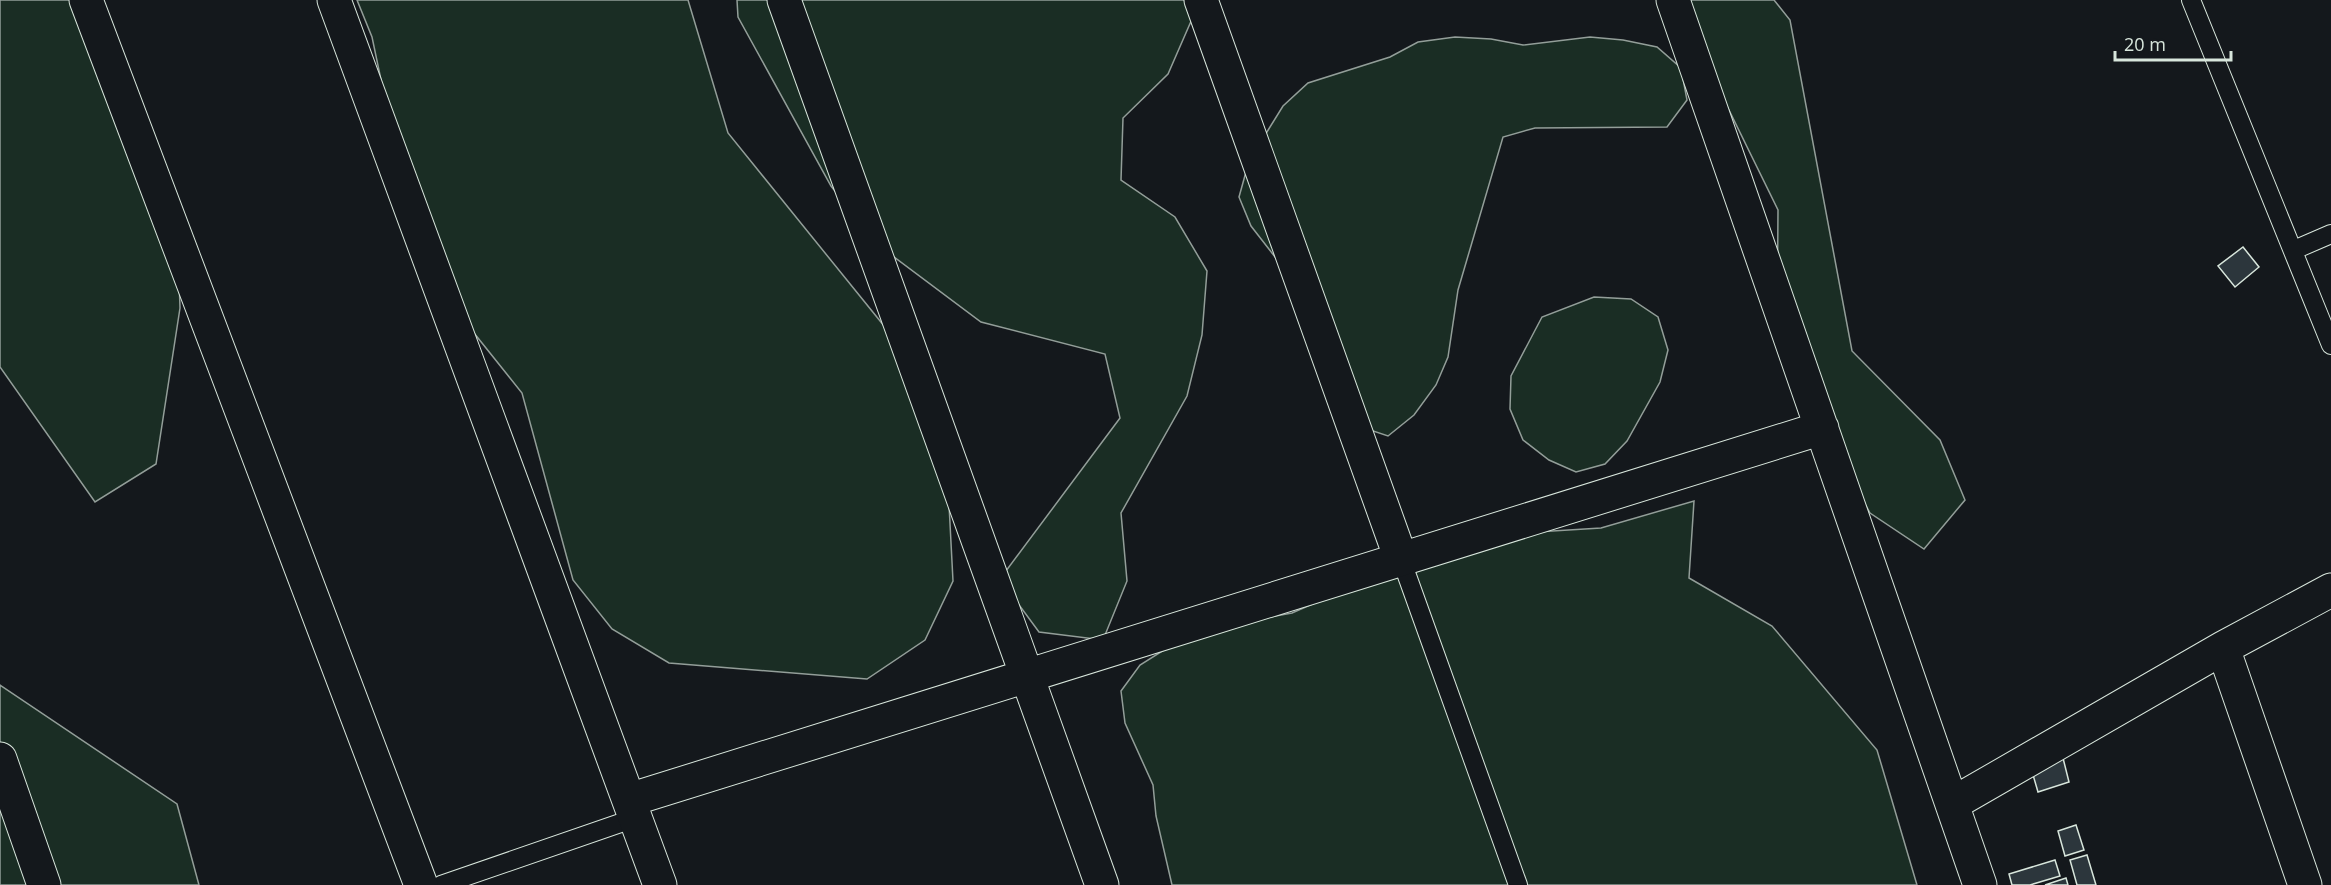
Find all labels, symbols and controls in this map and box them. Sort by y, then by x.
scale bar [2115,24,2230,62]
text: 20 m [2124,32,2166,56]

